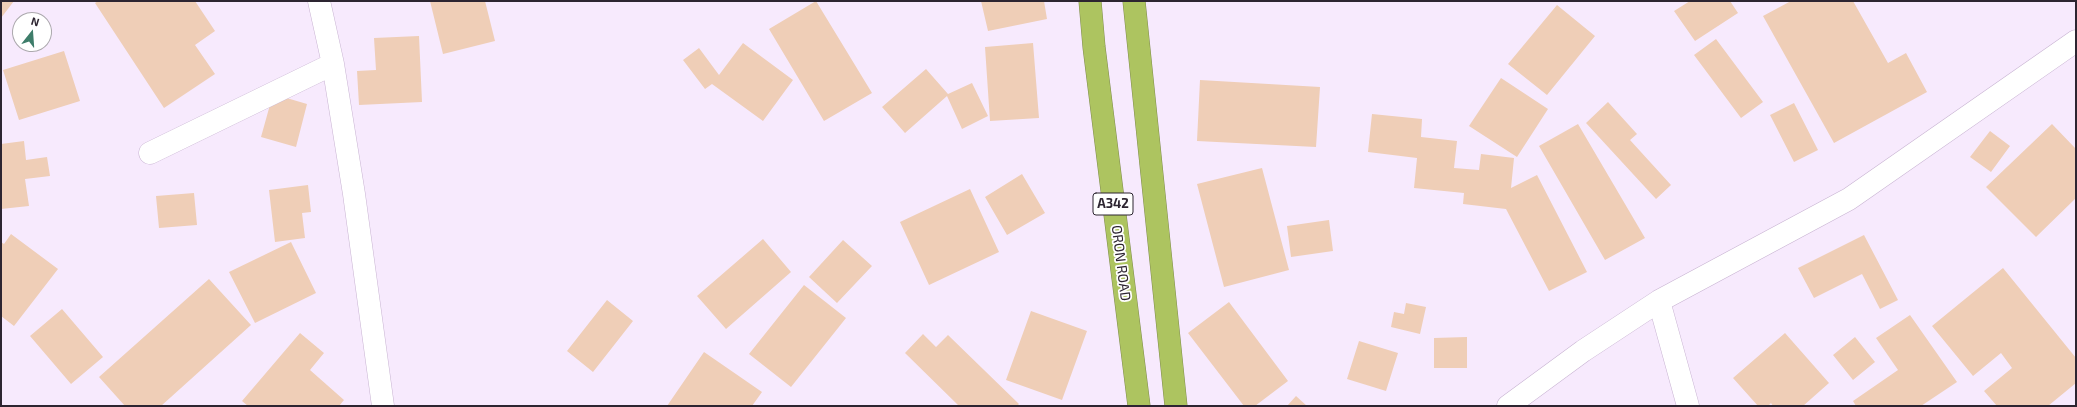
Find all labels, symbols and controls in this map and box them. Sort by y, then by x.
north arrow [12,12,52,52]
text: N [30,14,41,28]
road number: A342 [1093,193,1133,215]
street label: ORON ROAD [1108,224,1134,302]

